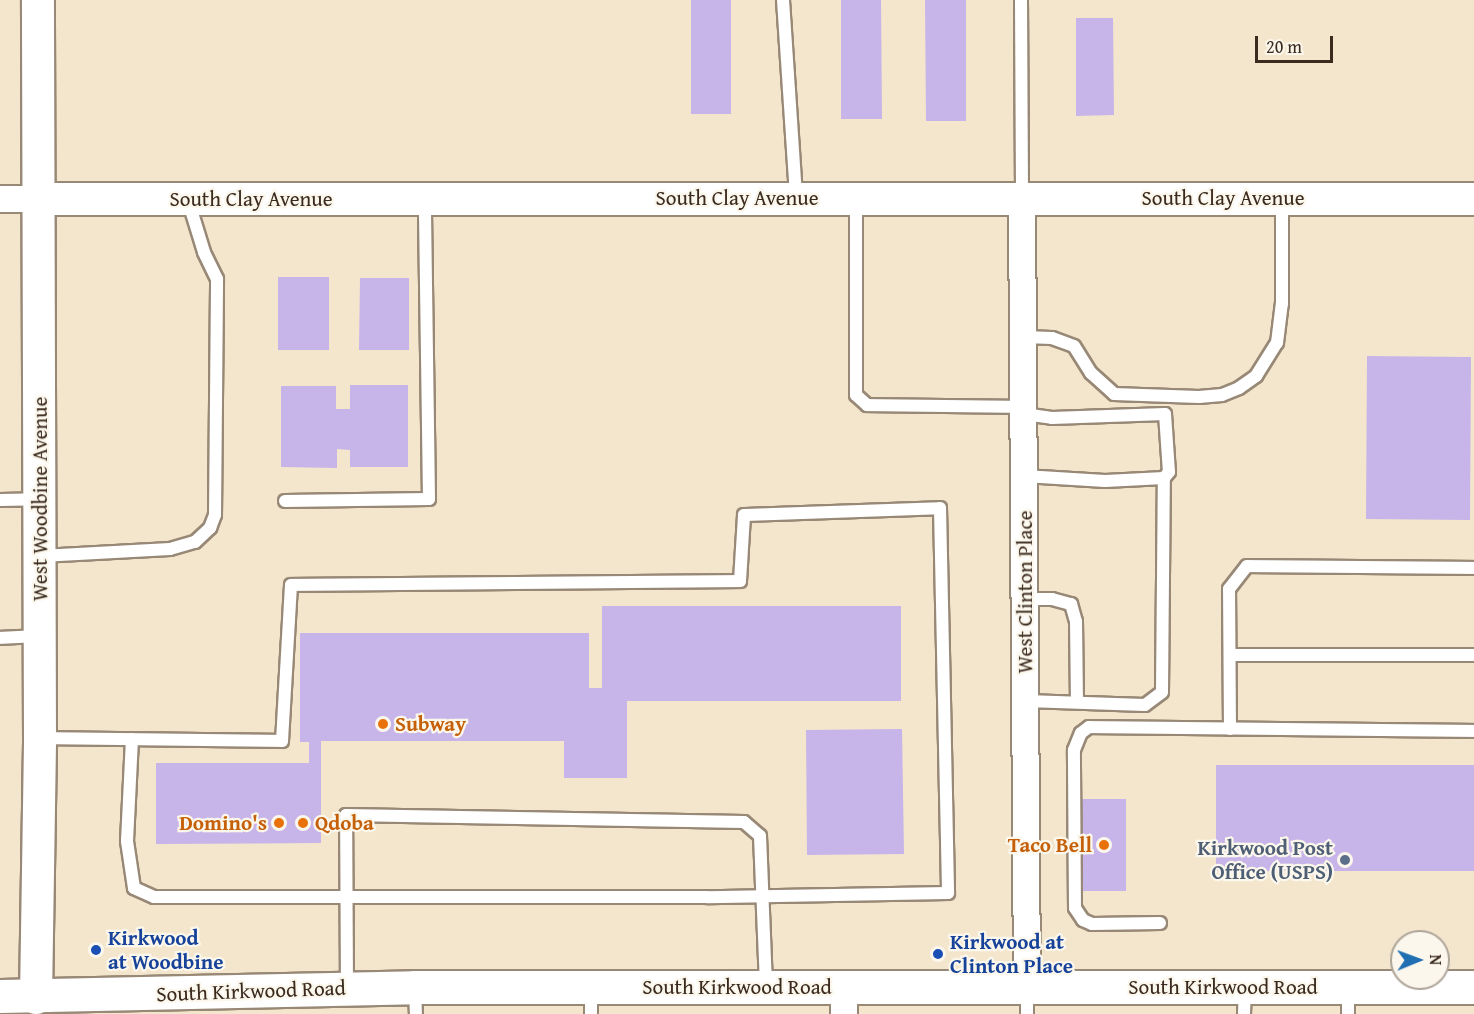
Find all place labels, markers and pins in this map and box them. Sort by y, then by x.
place label: Subway [395,711,466,737]
marker: Subway [376,717,390,731]
place label: Domino's [179,810,267,836]
place label: Qdoba [315,810,374,836]
marker: Domino's [272,816,286,830]
marker: Qdoba [296,816,310,830]
place label: Taco Bell [1008,832,1092,858]
place label: Kirkwood Post Office (USPS) [1197,835,1333,885]
marker: Taco Bell [1097,838,1111,852]
marker: Kirkwood Post Office (USPS) [1338,853,1352,867]
place label: Kirkwood at Woodbine [108,925,223,975]
place label: Kirkwood at Clinton Place [950,929,1073,979]
marker: Kirkwood at Woodbine [89,943,103,957]
marker: Kirkwood at Clinton Place [931,947,945,961]

